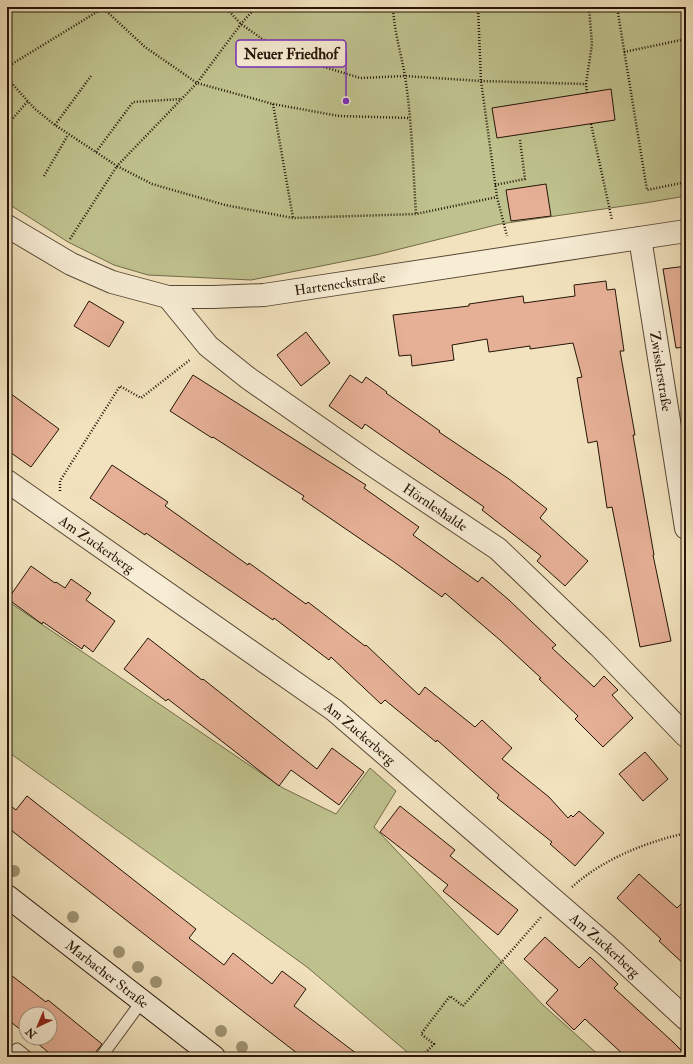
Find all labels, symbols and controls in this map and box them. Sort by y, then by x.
callout: Neuer Friedhof [236,40,346,67]
text: Neuer Friedhof [243,45,341,64]
street label: Harteneckstraße [293,268,387,299]
street label: Zwisslerstraße [646,330,676,413]
street label: Hörnleshalde [400,479,471,535]
street label: Am Zuckerberg [55,511,139,577]
street label: Am Zuckerberg [321,697,400,769]
street label: Am Zuckerberg [566,909,645,982]
street label: Marbacher Straße [62,936,152,1012]
north arrow [18,1006,58,1046]
text: N [23,1024,40,1042]

